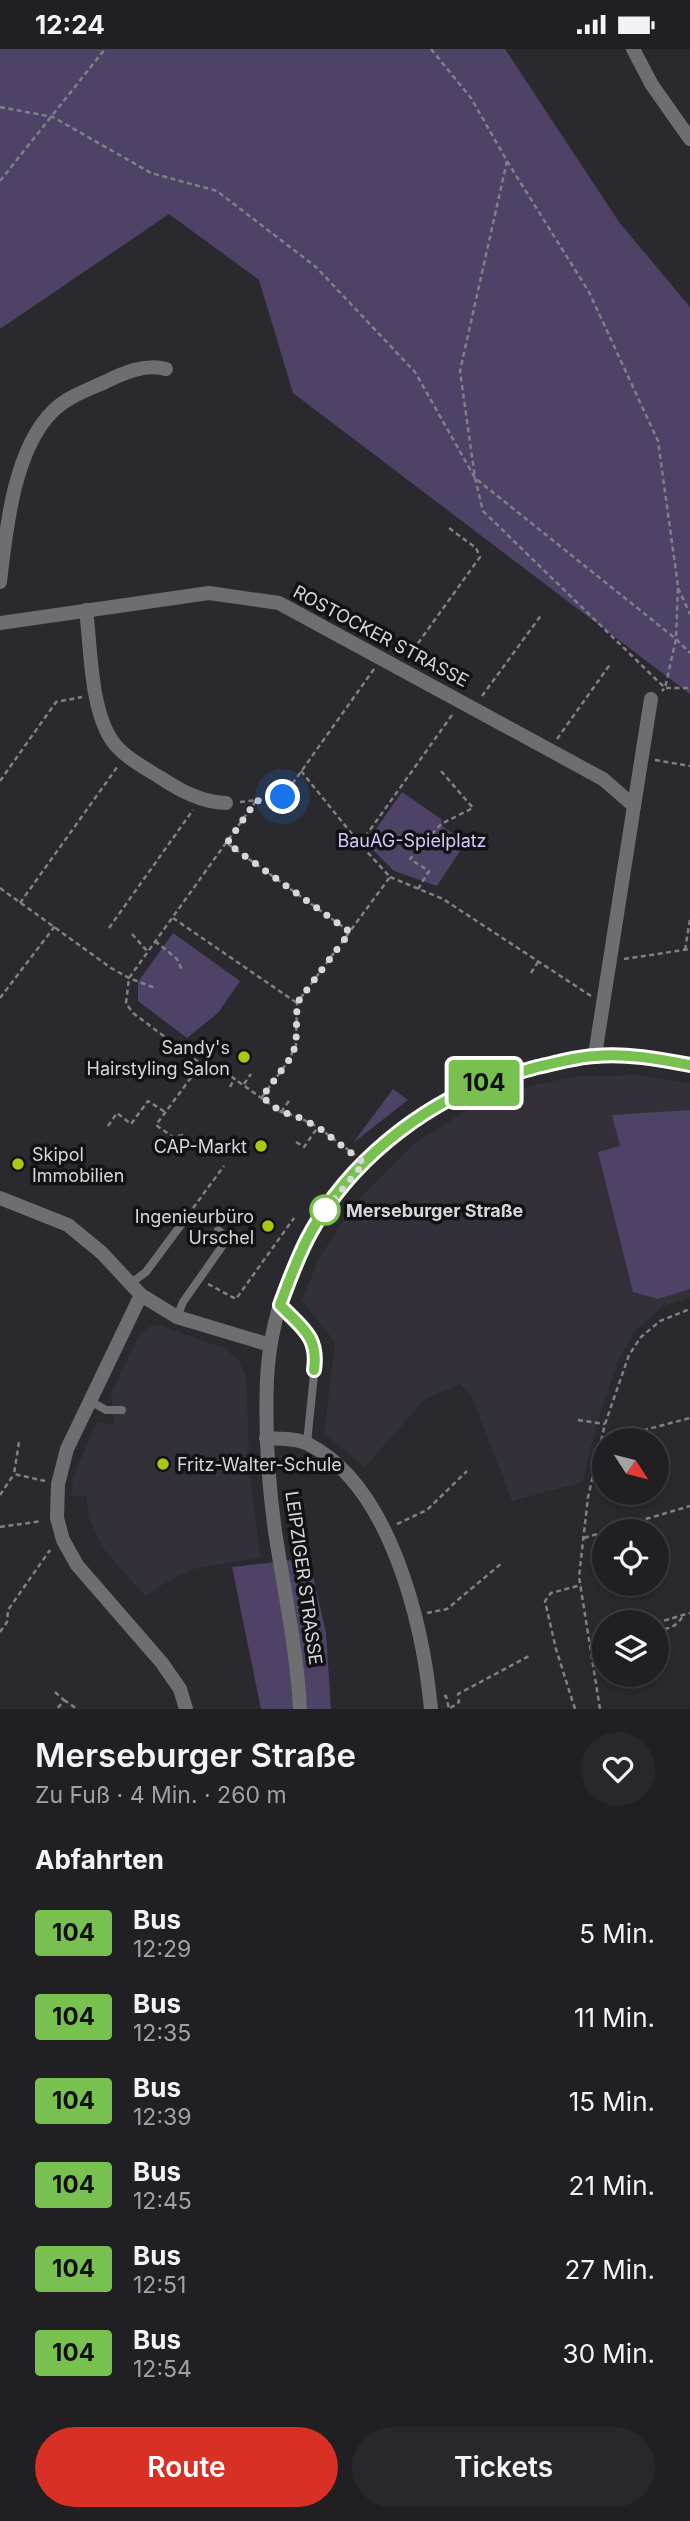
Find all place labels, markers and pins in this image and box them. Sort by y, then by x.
place label: Sandy's Hairstyling Salon [87,1037,230,1079]
marker: Sandy's Hairstyling Salon [236,1049,252,1065]
place label: CAP-Markt [154,1136,247,1157]
marker: CAP-Markt [253,1138,269,1154]
place label: Skipol Immobilien [32,1144,124,1186]
marker: Skipol Immobilien [10,1156,26,1172]
marker: Merseburger Straße [310,1195,340,1225]
place label: Merseburger Straße [346,1200,524,1221]
place label: Ingenieurbüro Urschel [135,1206,254,1248]
marker: Ingenieurbüro Urschel [260,1218,276,1234]
place label: Fritz-Walter-Schule [177,1454,342,1475]
marker: Fritz-Walter-Schule [155,1456,171,1472]

